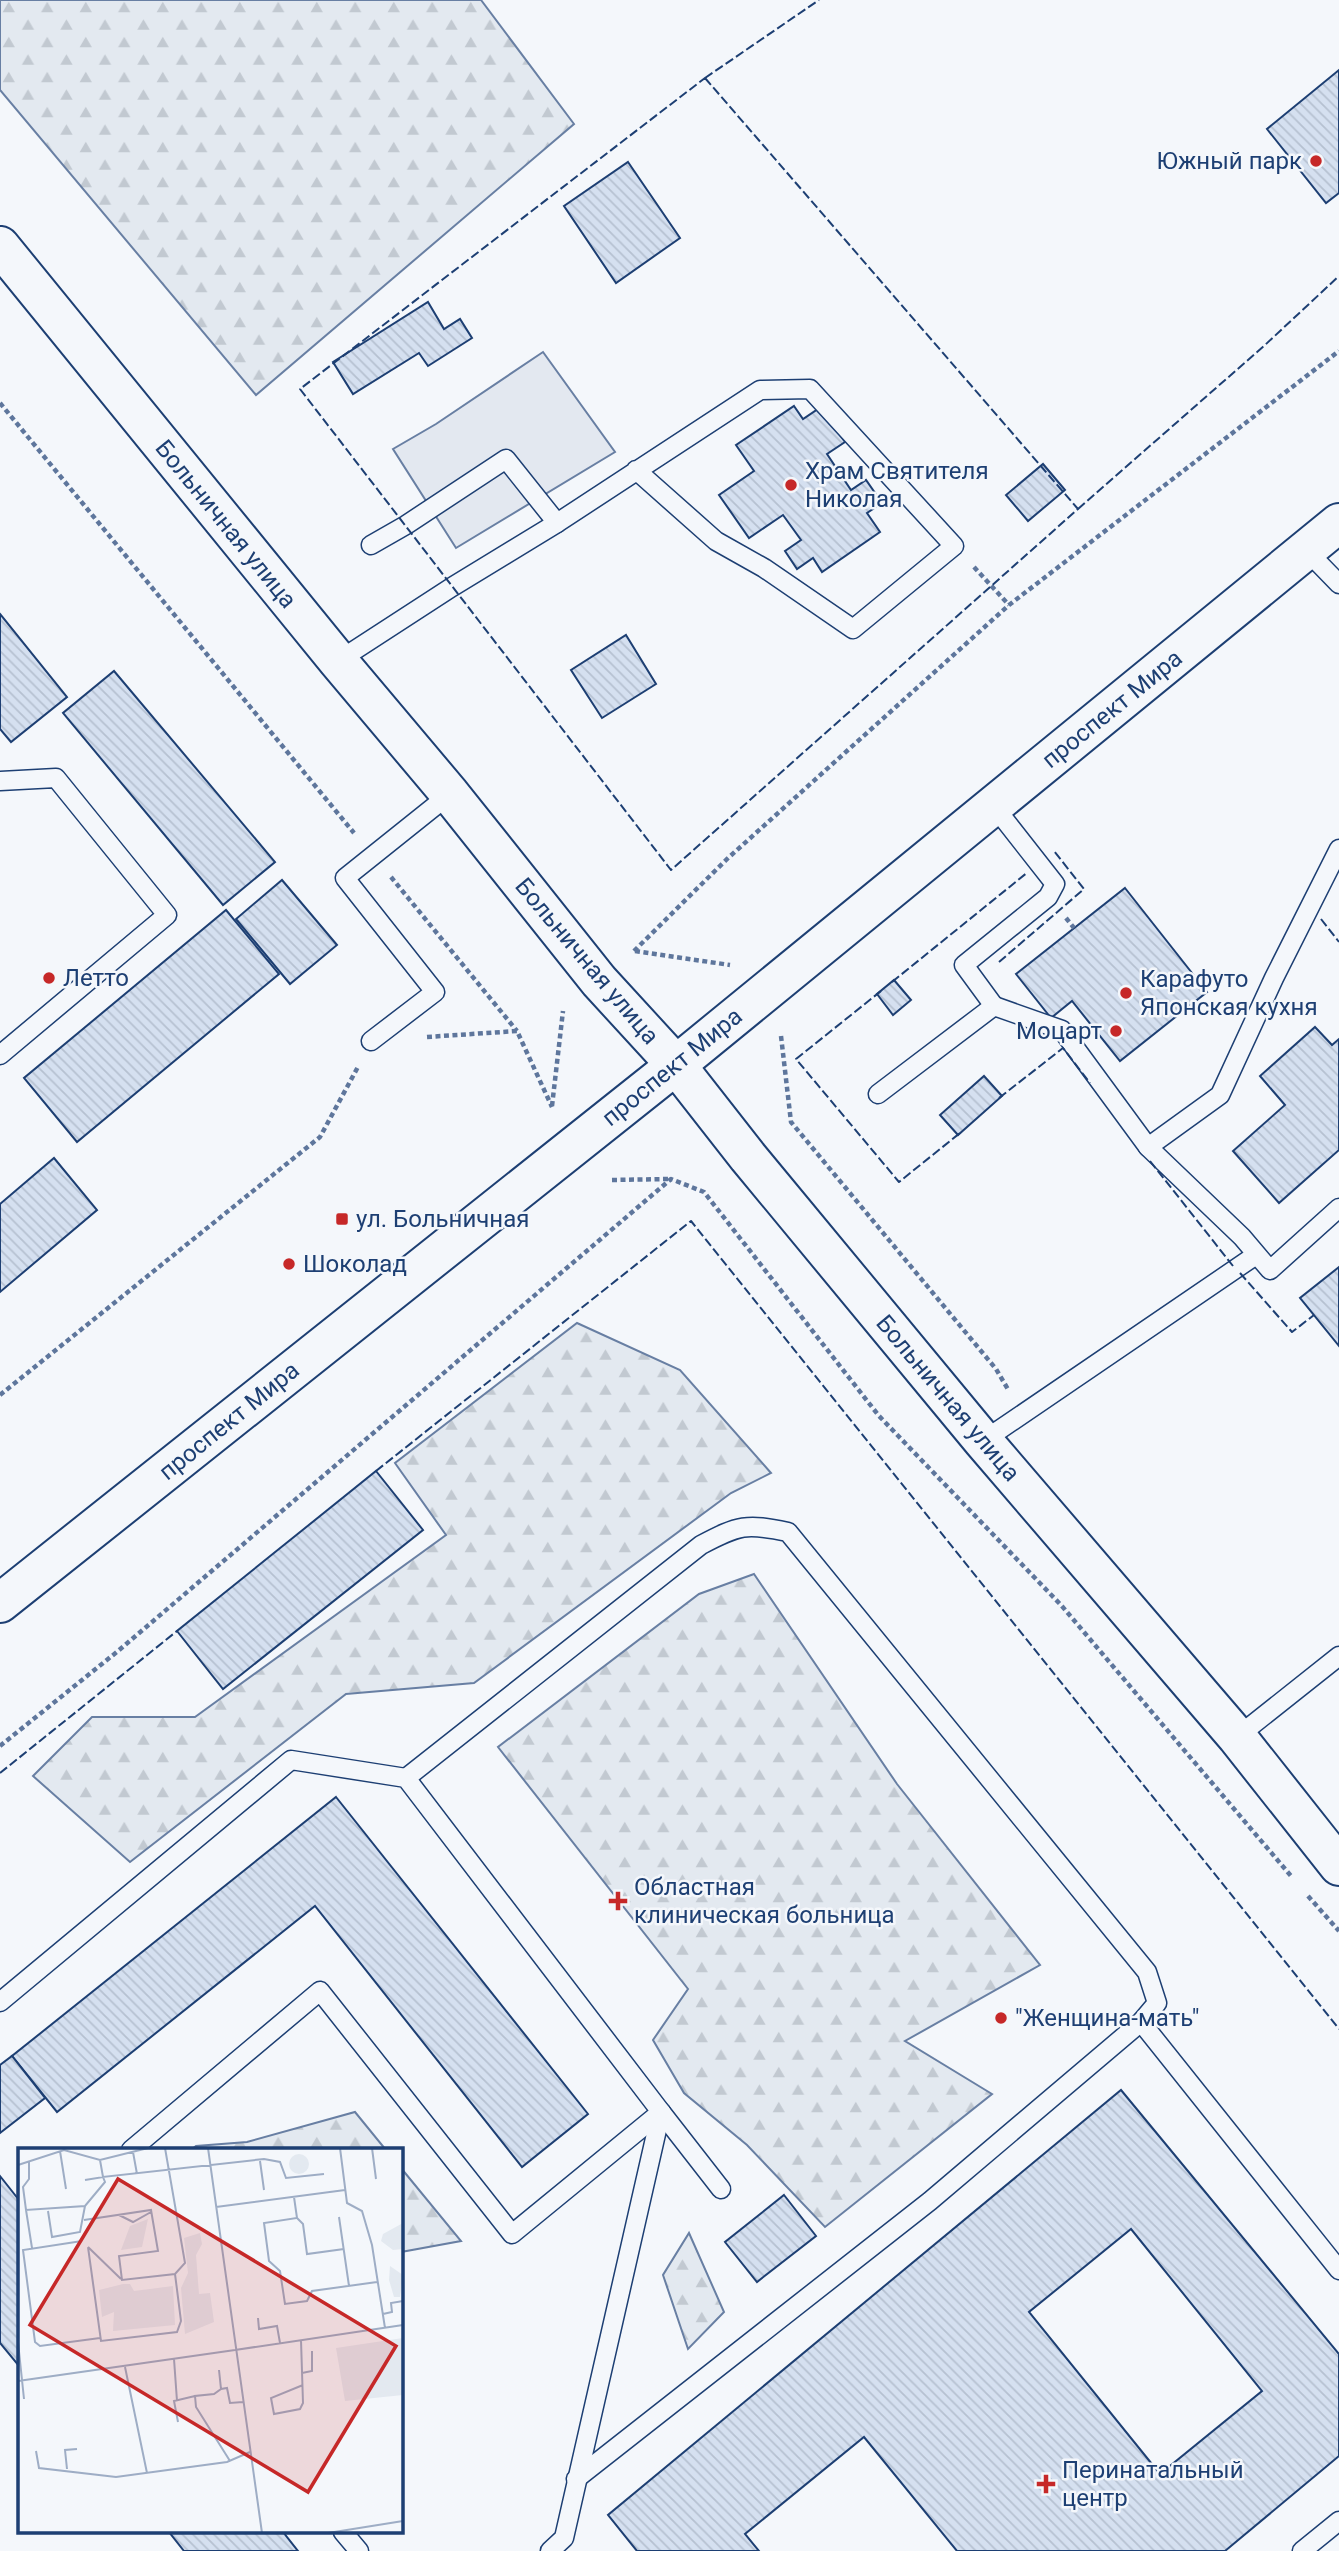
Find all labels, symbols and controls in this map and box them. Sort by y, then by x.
place label: Южный парк [1157,147,1302,175]
marker: Южный парк [1308,153,1324,169]
street label: Больничная улица [150,434,302,614]
place label: Храм Святителя Николая [805,457,989,513]
marker: Храм Святителя Николая [783,477,799,493]
street label: проспект Мира [1036,644,1188,774]
street label: Больничная улица [509,872,665,1050]
place label: Летто [63,964,129,992]
place label: Карафуто Японская кухня [1140,965,1318,1021]
marker: Летто [41,970,57,986]
marker: Карафуто Японская кухня [1118,985,1134,1001]
street label: проспект Мира [596,1002,748,1132]
place label: Моцарт [1016,1017,1102,1045]
marker: Моцарт [1108,1023,1124,1039]
place label: ул. Больничная [356,1205,529,1233]
marker: ул. Больничная [334,1211,350,1227]
place label: Шоколад [303,1250,407,1278]
marker: Шоколад [281,1256,297,1272]
street label: Больничная улица [870,1309,1026,1487]
street label: проспект Мира [153,1356,305,1486]
place label: Областная клиническая больница [634,1873,895,1929]
marker: Областная клиническая больница [608,1891,628,1911]
place label: "Женщина-мать" [1015,2004,1199,2032]
marker: "Женщина-мать" [993,2010,1009,2026]
inset map [18,2148,402,2534]
place label: Перинатальный центр [1062,2456,1244,2512]
marker: Перинатальный центр [1036,2474,1056,2494]

